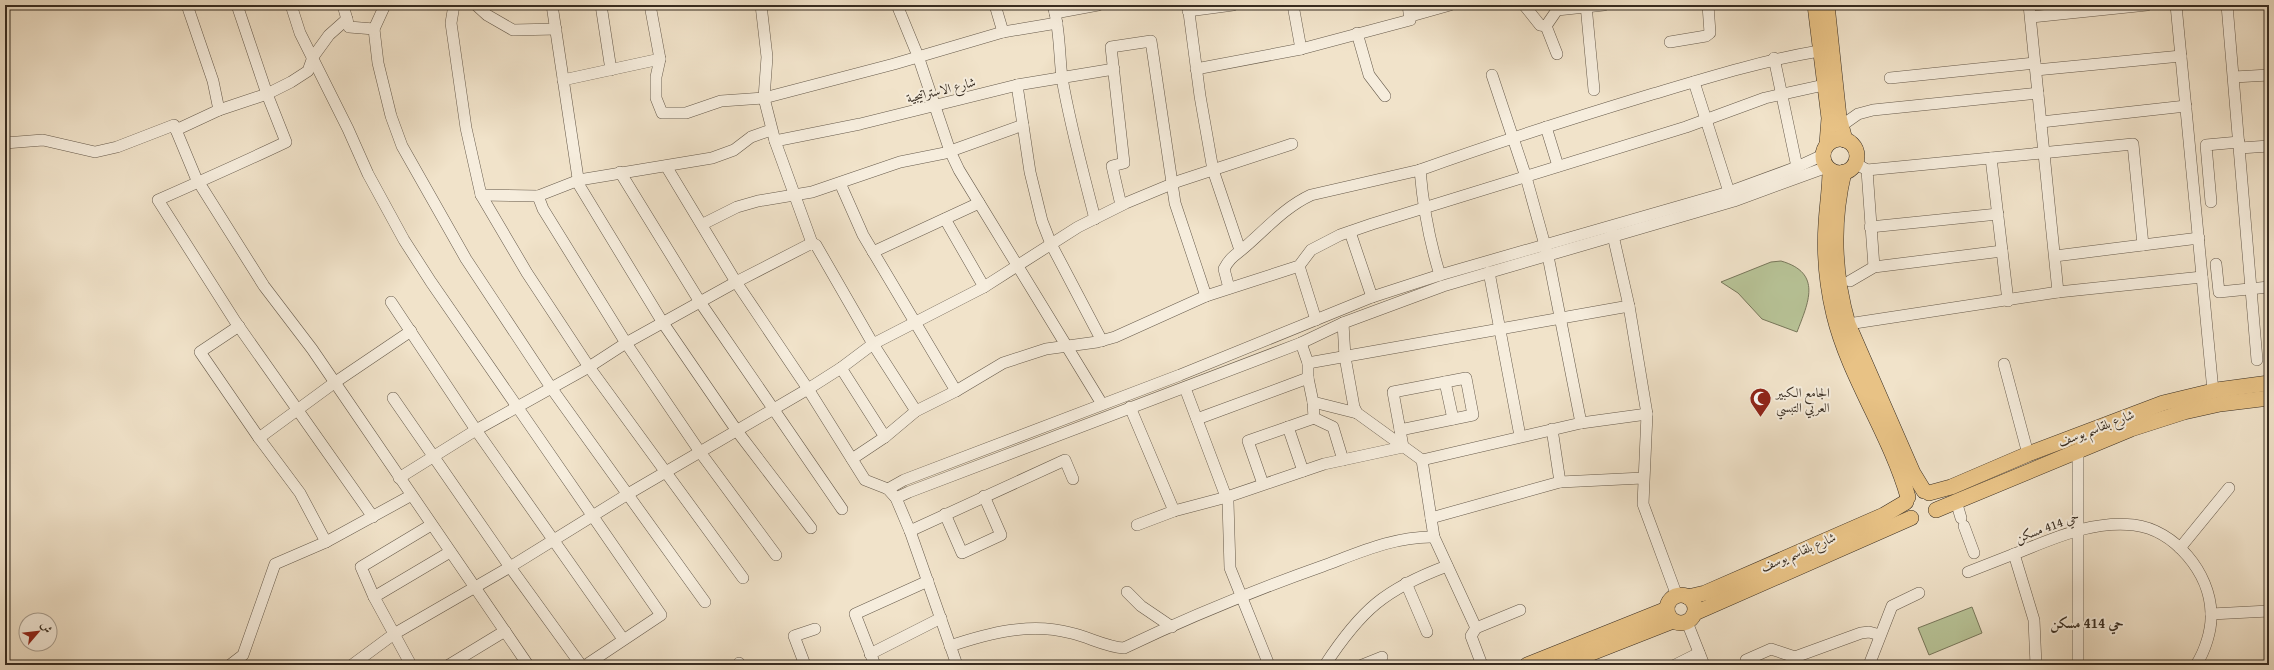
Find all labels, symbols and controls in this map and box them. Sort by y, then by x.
street label: شارع الاستراتيجية [904,72,978,110]
place label: الجامع الكبير العربي التبسي [1774,383,1830,420]
mosque icon: الجامع الكبير العربي التبسي [1747,386,1773,419]
street label: شارع بلقاسم يوسف [2055,405,2138,455]
street label: حي 414 مسكن [2012,507,2082,549]
street label: شارع بلقاسم يوسف [1757,528,1840,580]
north arrow [18,612,58,652]
district label: حي 414 مسكن [2050,613,2124,635]
text: ش [37,619,56,636]

